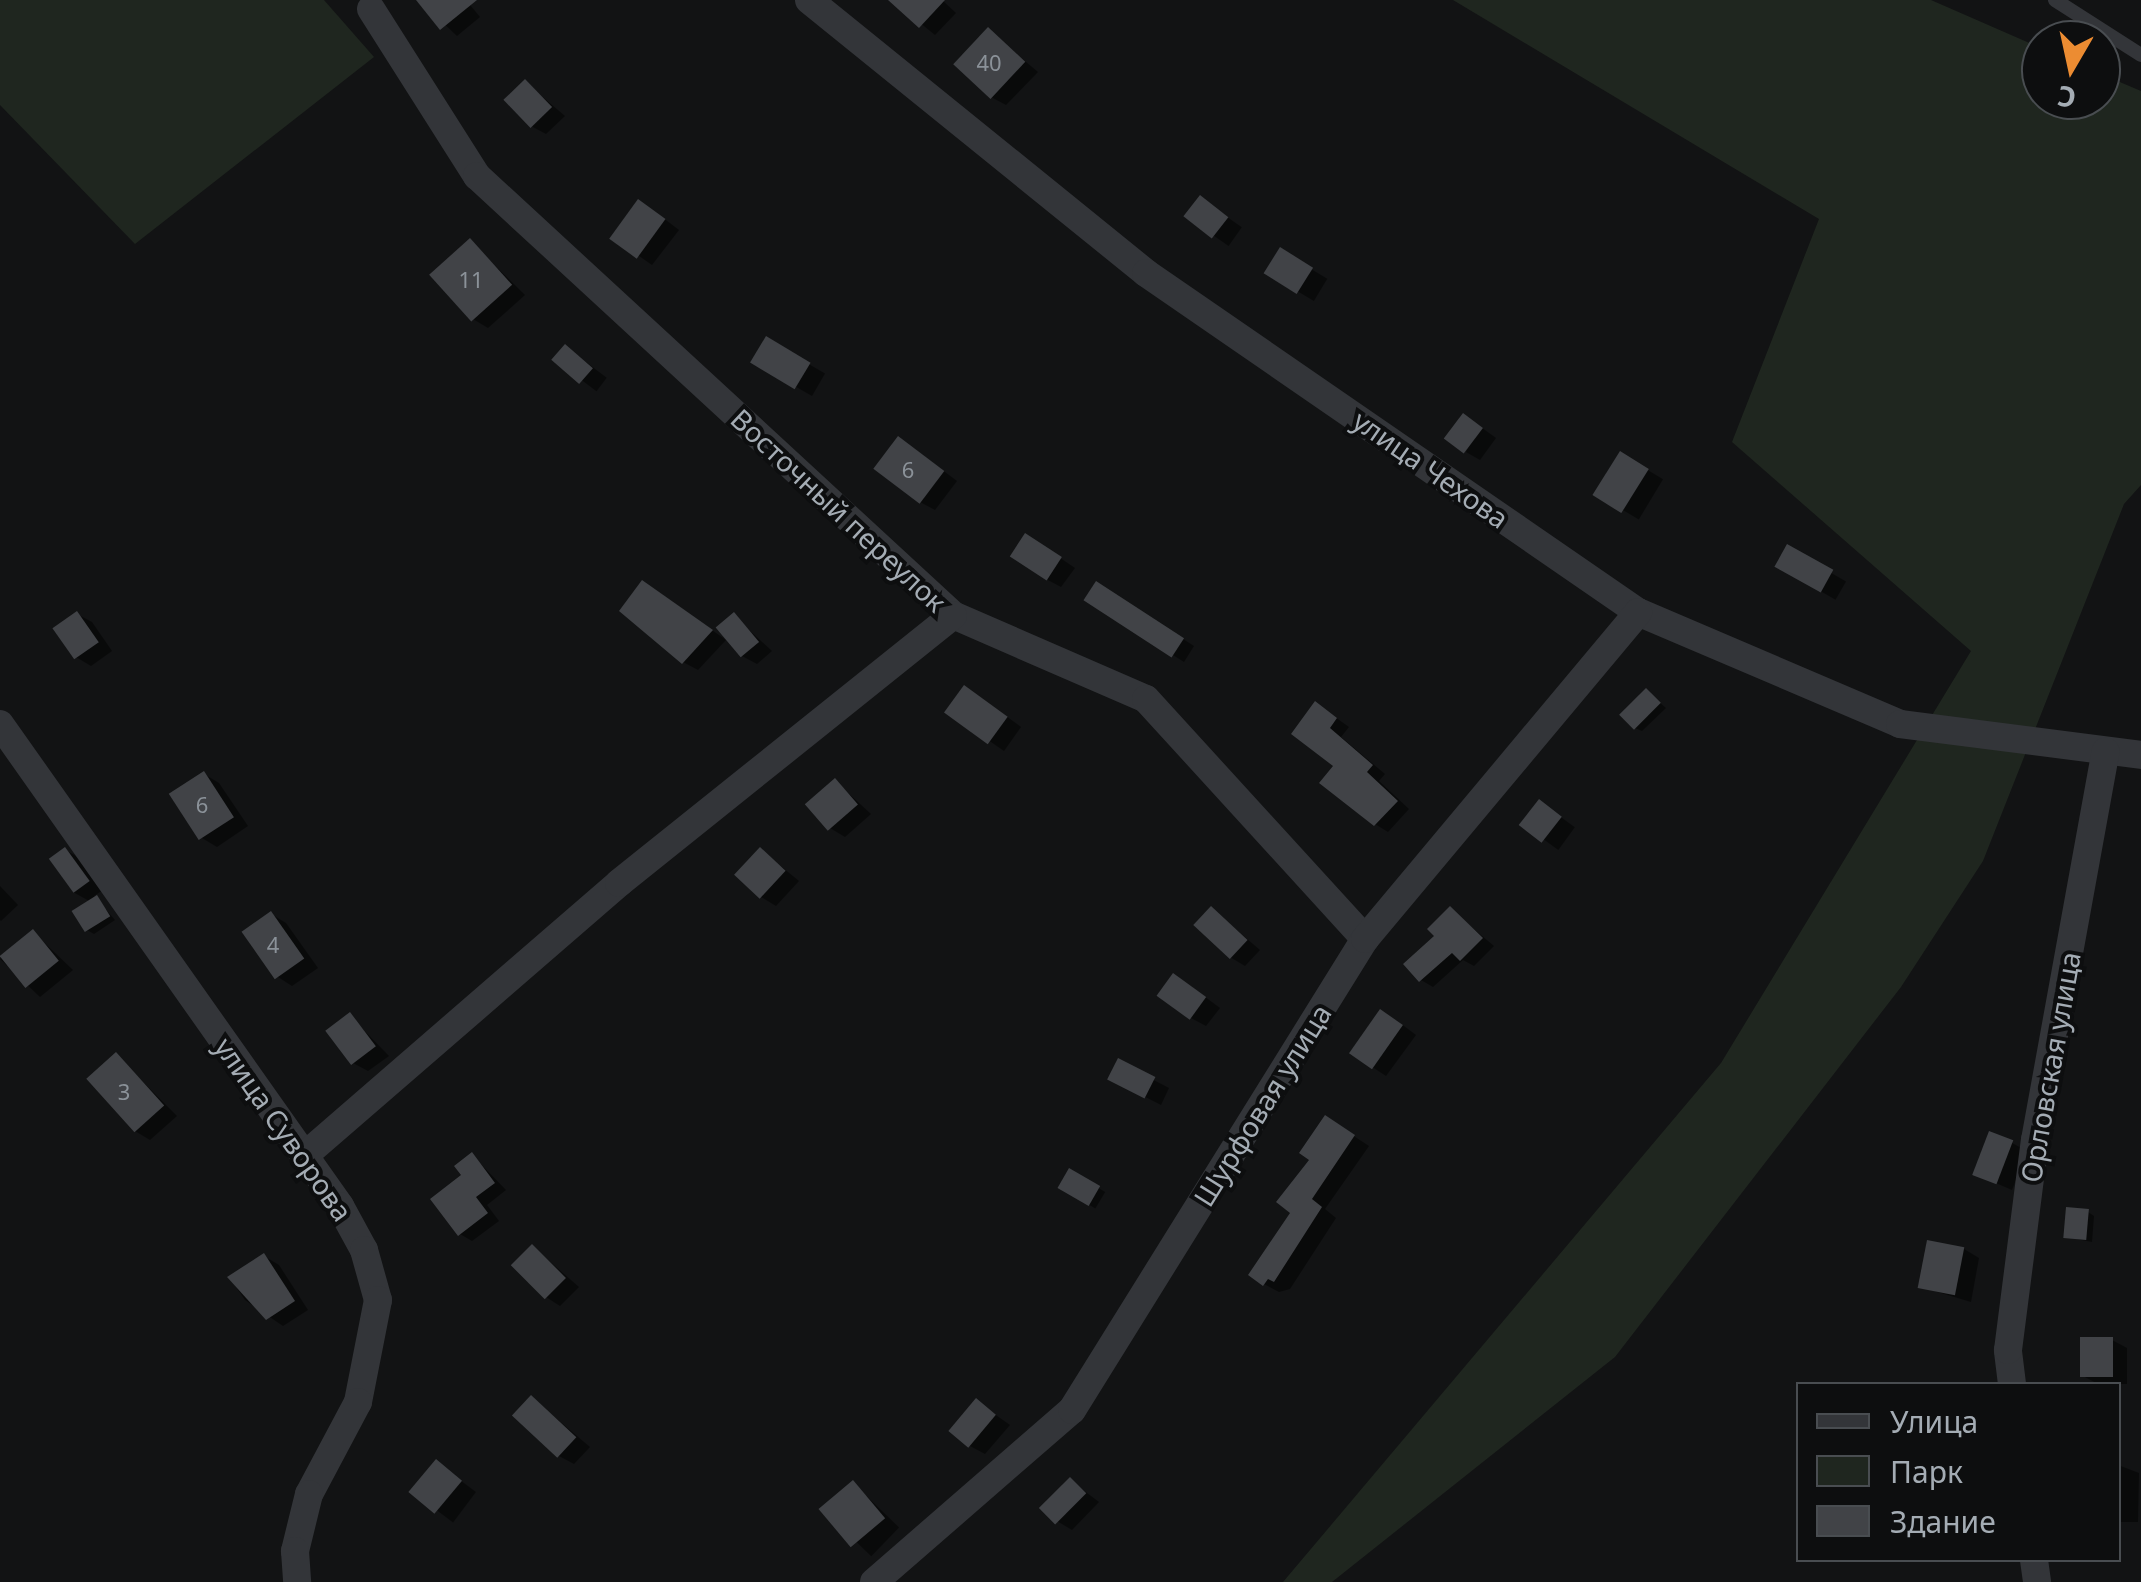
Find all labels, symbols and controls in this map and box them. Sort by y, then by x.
north arrow [2021,20,2121,120]
house number: 40 [976,50,1002,76]
text: С [2055,77,2079,118]
house number: 11 [458,267,484,293]
street label: Восточный переулок [724,402,954,618]
street label: улица Чехова [1347,403,1515,535]
house number: 6 [902,457,914,483]
house number: 6 [196,792,208,818]
house number: 4 [267,932,279,958]
street label: Орловская улица [2013,949,2087,1185]
street label: Шурфовая улица [1186,998,1338,1212]
street label: улица Суворова [208,1031,360,1227]
house number: 3 [118,1079,130,1105]
legend [1796,1382,2121,1562]
text: Улица [1890,1401,1978,1442]
text: Парк [1890,1451,1963,1492]
text: Здание [1890,1501,1996,1542]

